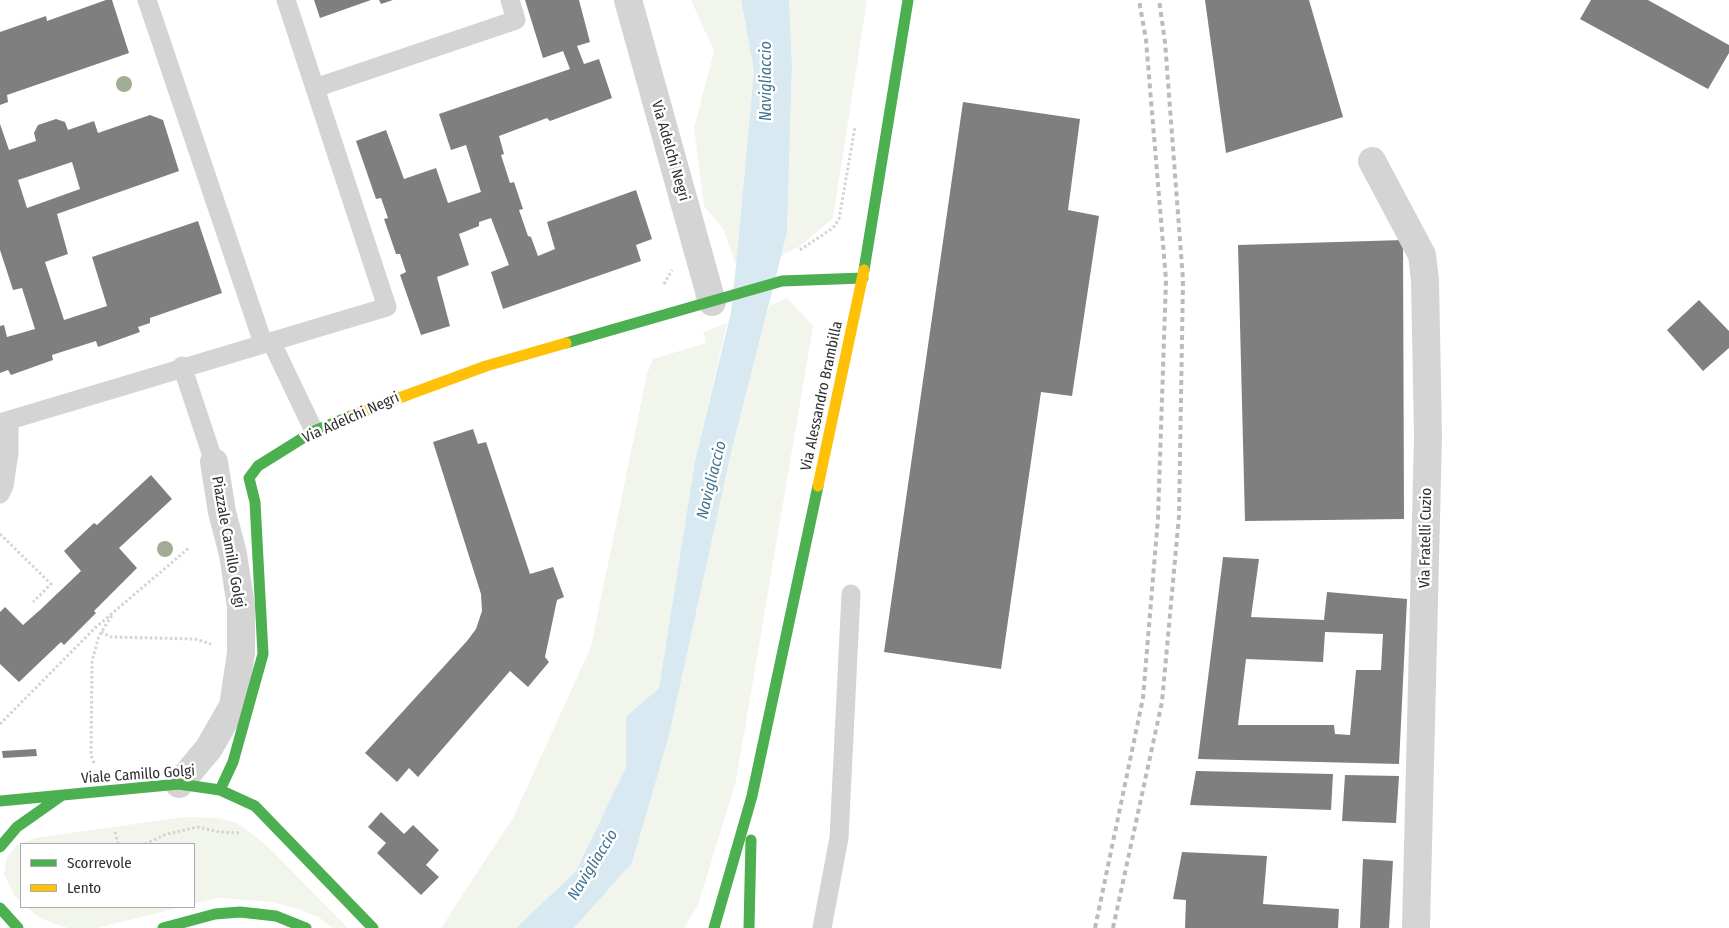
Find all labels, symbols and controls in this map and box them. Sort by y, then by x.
water label: Navigliaccio [757,41,777,121]
street label: Via Adelchi Negri [647,99,693,203]
street label: Via Alessandro Brambilla [797,320,847,472]
street label: Via Adelchi Negri [300,389,402,447]
water label: Navigliaccio [693,439,731,521]
street label: Piazzale Camillo Golgi [208,475,248,609]
street label: Via Fratelli Cuzio [1416,488,1436,588]
street label: Viale Camillo Golgi [80,762,196,788]
water label: Navigliaccio [564,826,622,904]
legend [20,843,195,908]
text: Scorrevole [67,854,132,872]
text: Lento [67,879,101,897]

